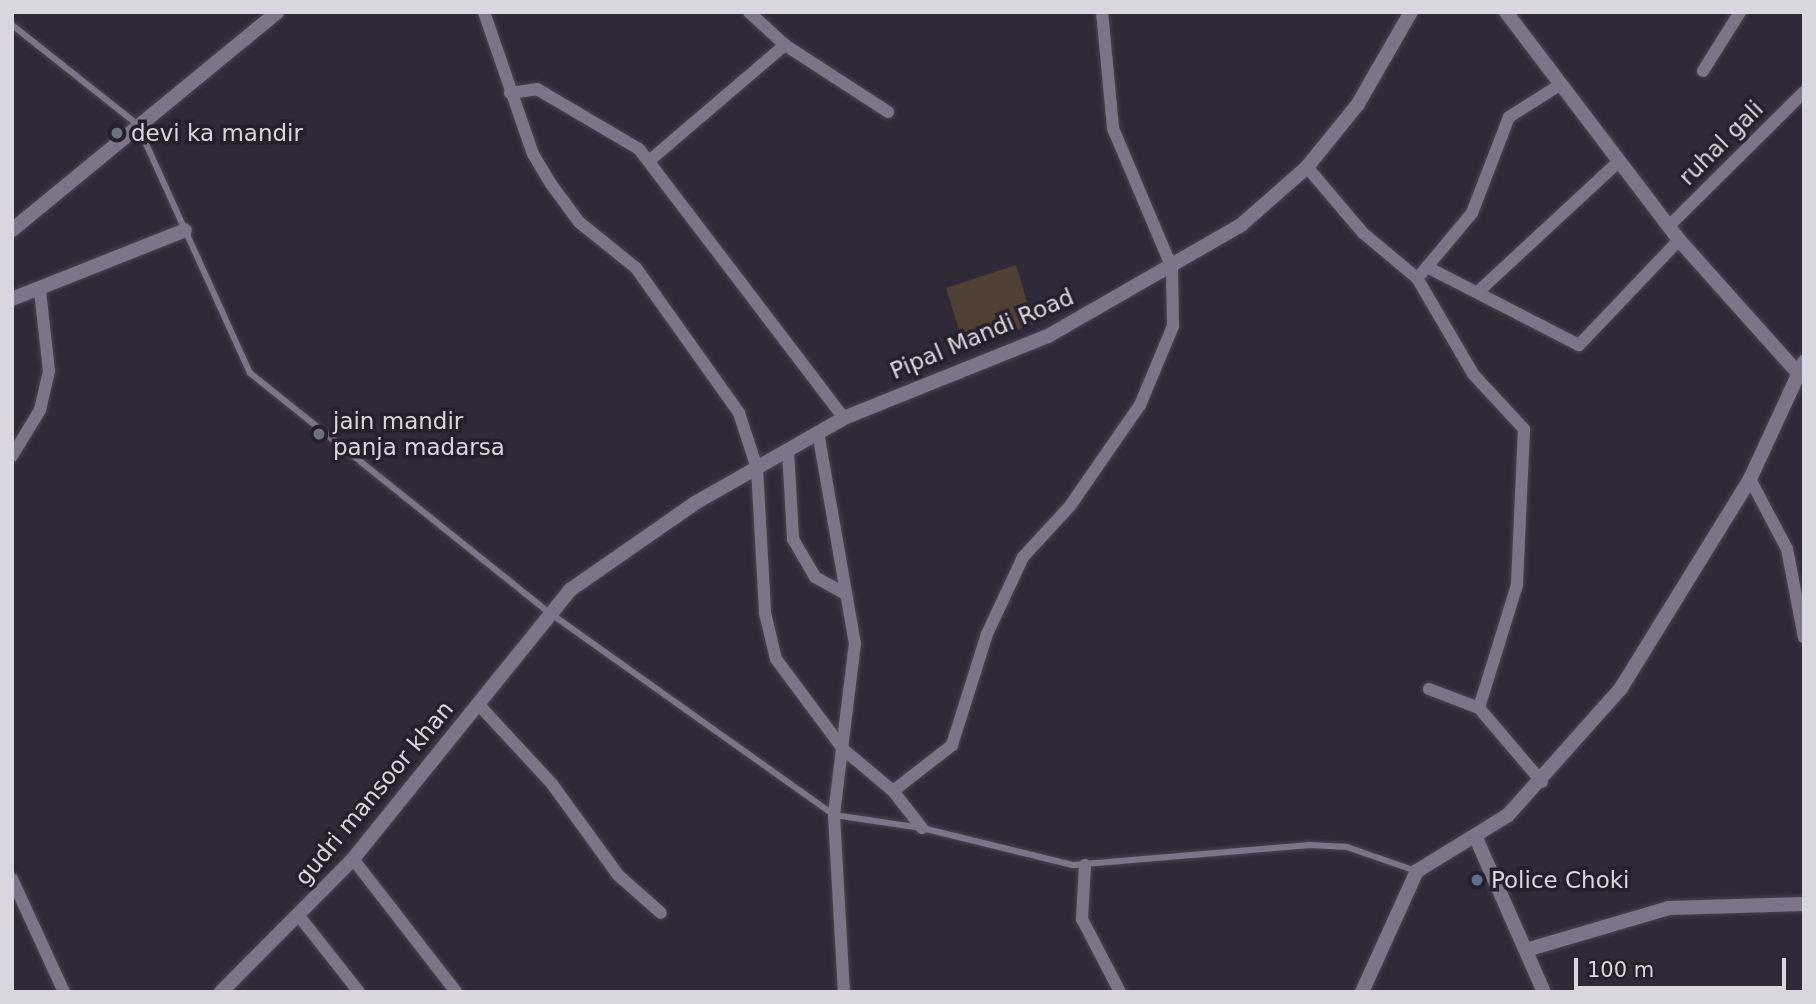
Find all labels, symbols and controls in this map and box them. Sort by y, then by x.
street label: ruhal gali [1673,95,1769,191]
place label: devi ka mandir [131,119,303,147]
marker: devi ka mandir [109,125,125,141]
street label: Pipal Mandi Road [886,283,1078,385]
place label: jain mandir panja madarsa [333,407,505,461]
marker: jain mandir panja madarsa [311,426,327,442]
street label: gudri mansoor khan [289,695,459,891]
place label: Police Choki [1491,866,1629,894]
marker: Police Choki [1469,872,1485,888]
scale bar [1578,944,1790,988]
text: 100 m [1587,958,1654,982]

